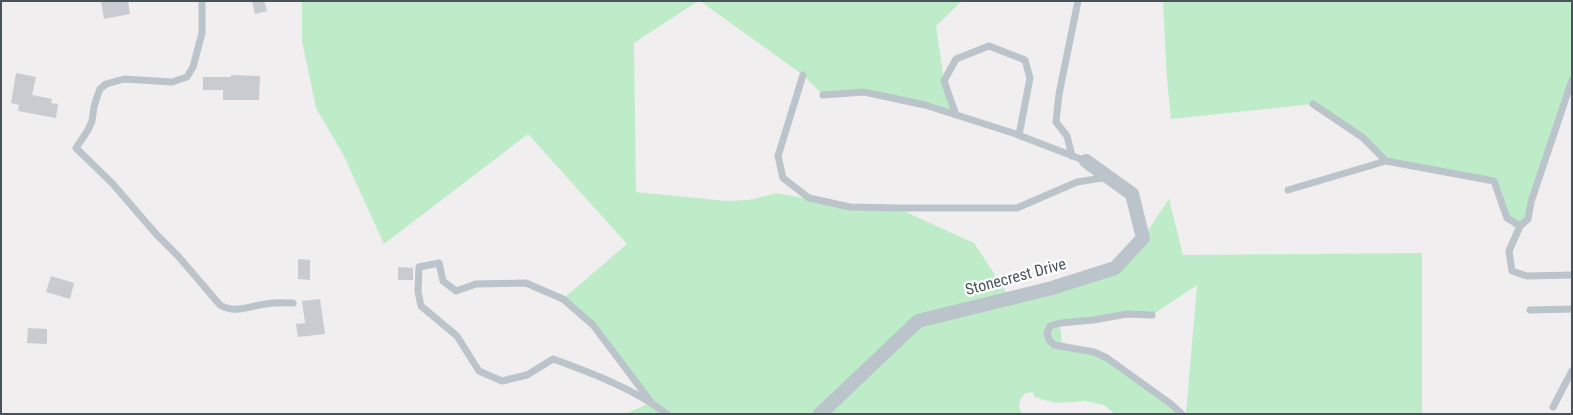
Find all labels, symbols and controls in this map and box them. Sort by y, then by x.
street label: Stonecrest Drive [964,255,1068,301]

